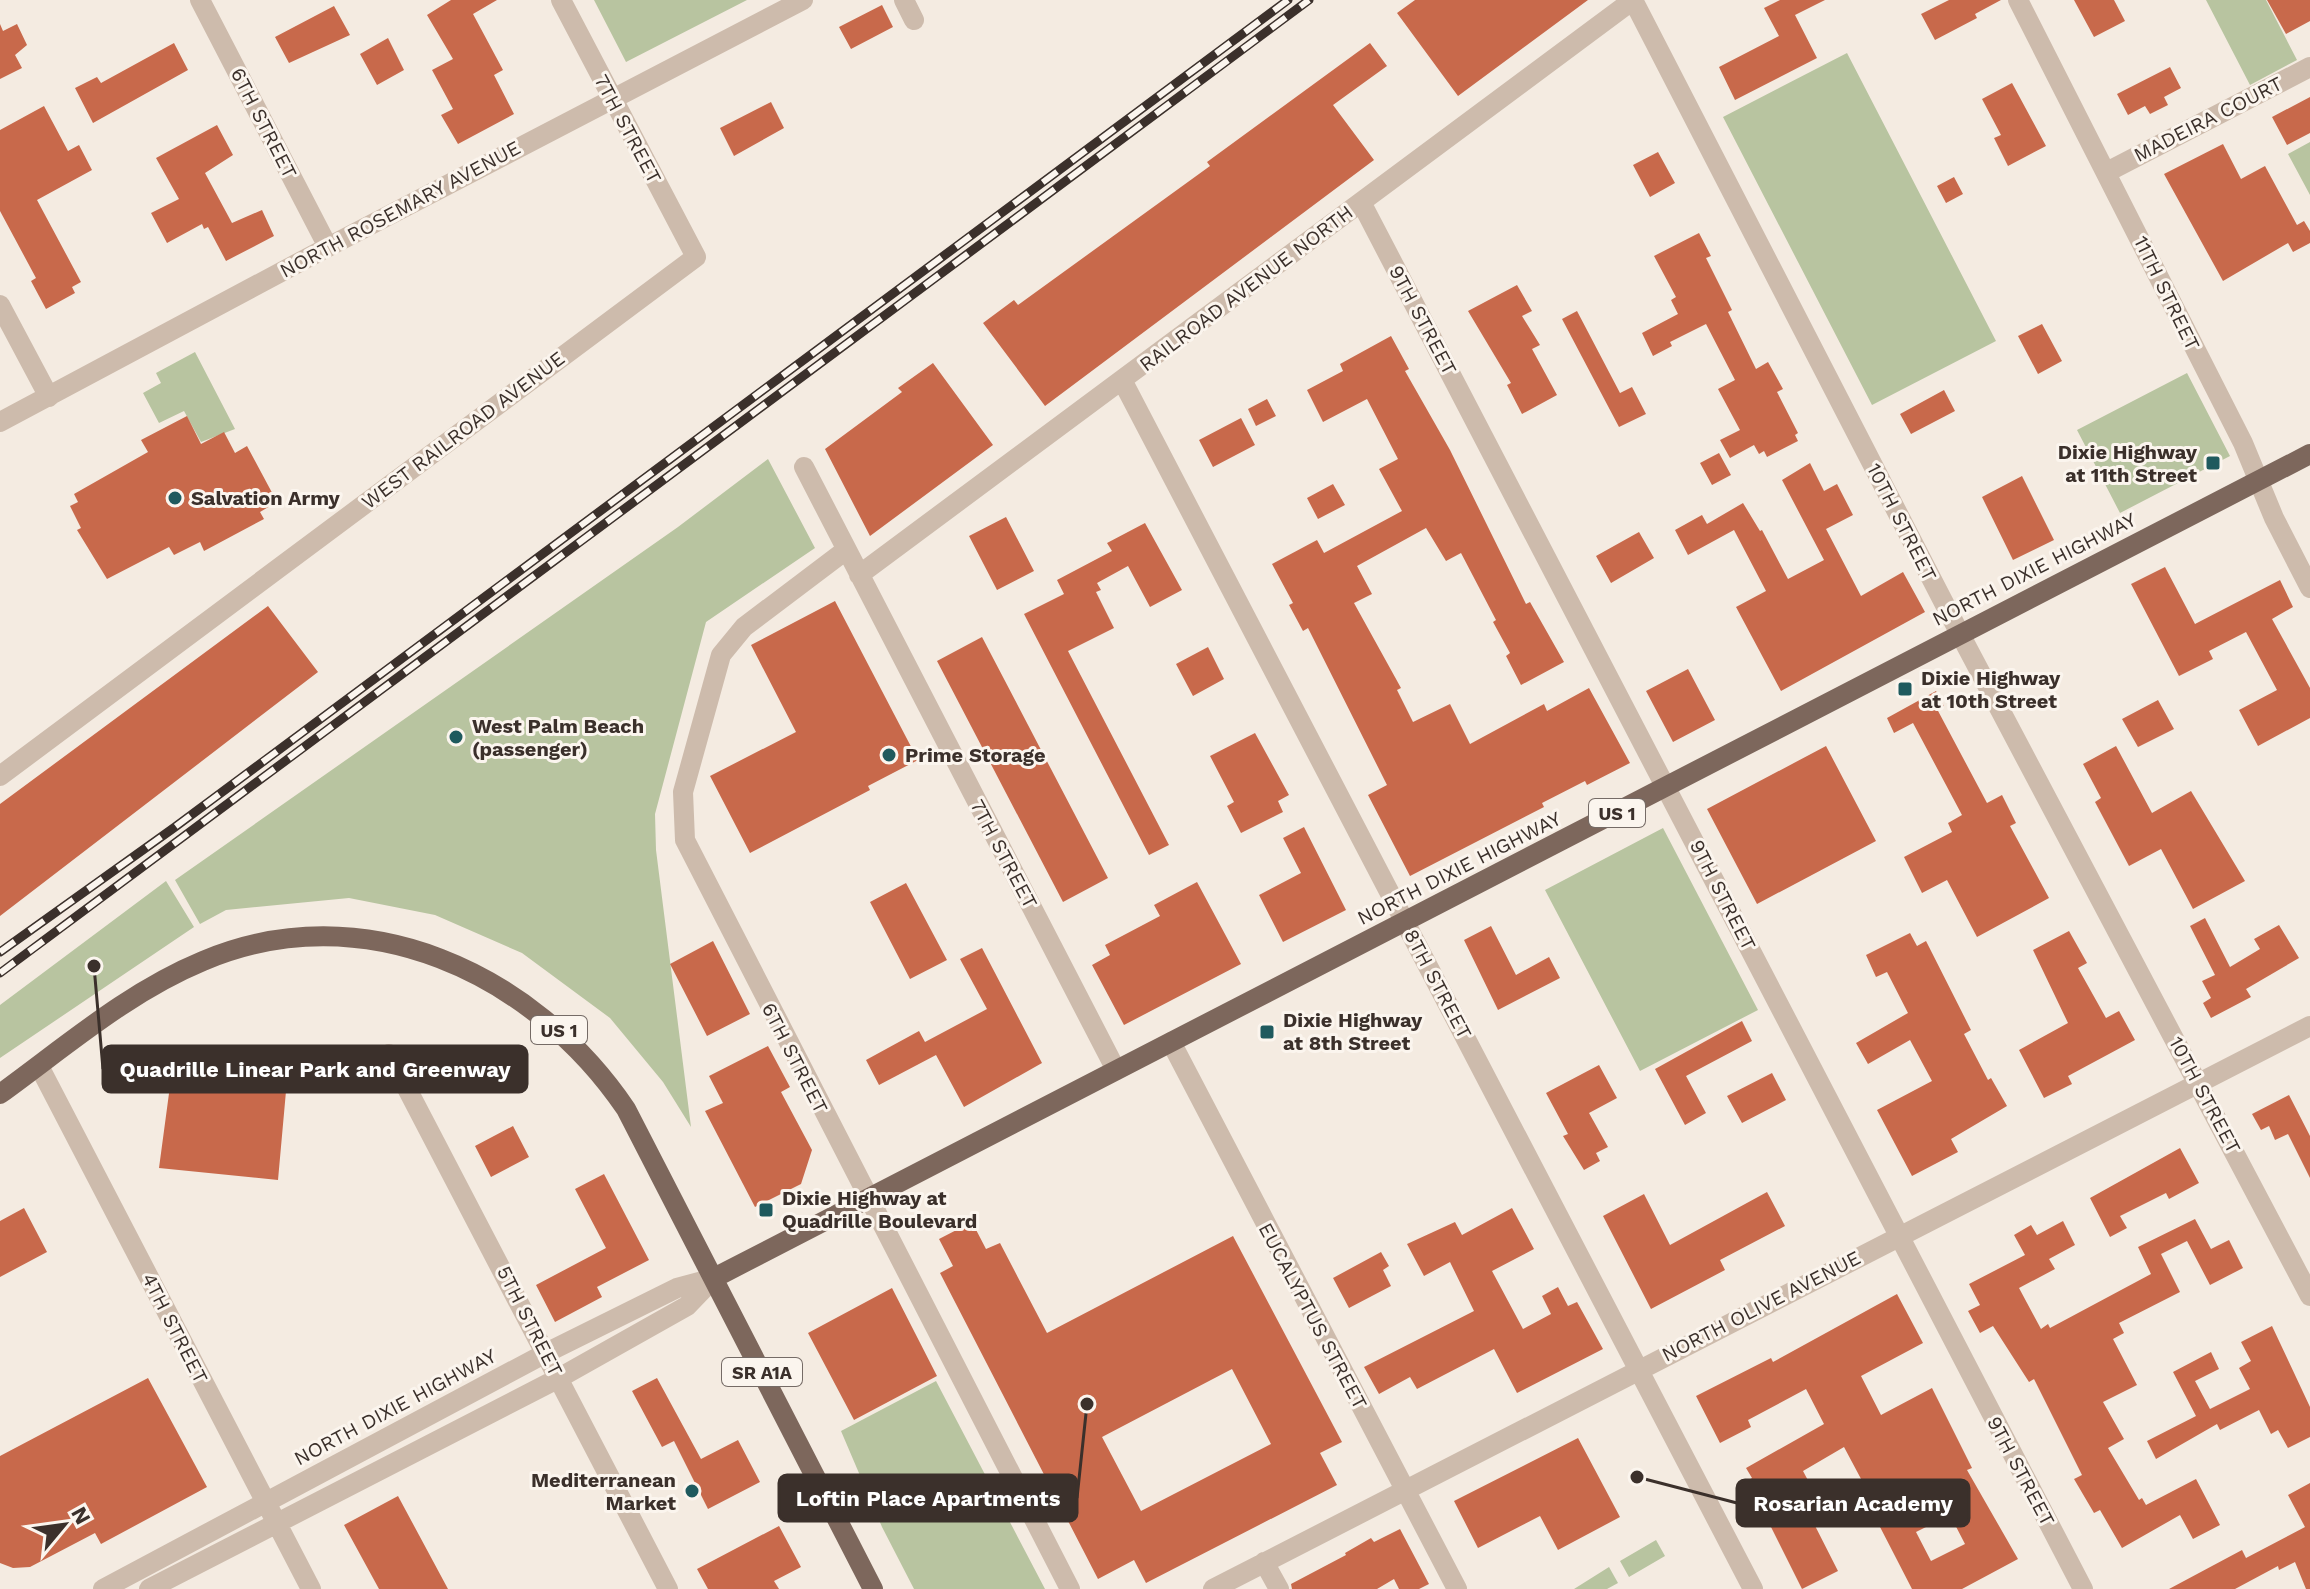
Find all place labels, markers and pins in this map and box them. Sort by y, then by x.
place label: Dixie Highway at 11th Street [2058,440,2198,487]
marker: Dixie Highway at 11th Street [2204,454,2222,472]
place label: Salvation Army [191,486,341,510]
marker: Salvation Army [166,489,184,507]
place label: Dixie Highway at 10th Street [1921,666,2061,713]
marker: Dixie Highway at 10th Street [1896,680,1914,698]
place label: West Palm Beach (passenger) [472,714,644,761]
marker: West Palm Beach (passenger) [447,728,465,746]
place label: Prime Storage [905,743,1045,767]
marker: Prime Storage [880,746,898,764]
place label: Dixie Highway at 8th Street [1283,1008,1423,1055]
marker: Dixie Highway at 8th Street [1258,1023,1276,1041]
callout: Quadrille Linear Park and Greenway [103,1046,527,1092]
place label: Dixie Highway at Quadrille Boulevard [782,1186,977,1233]
marker: Dixie Highway at Quadrille Boulevard [757,1201,775,1219]
place label: Mediterranean Market [531,1468,676,1515]
callout: Loftin Place Apartments [779,1475,1077,1521]
callout: Rosarian Academy [1737,1480,1969,1526]
marker: Mediterranean Market [683,1482,701,1500]

